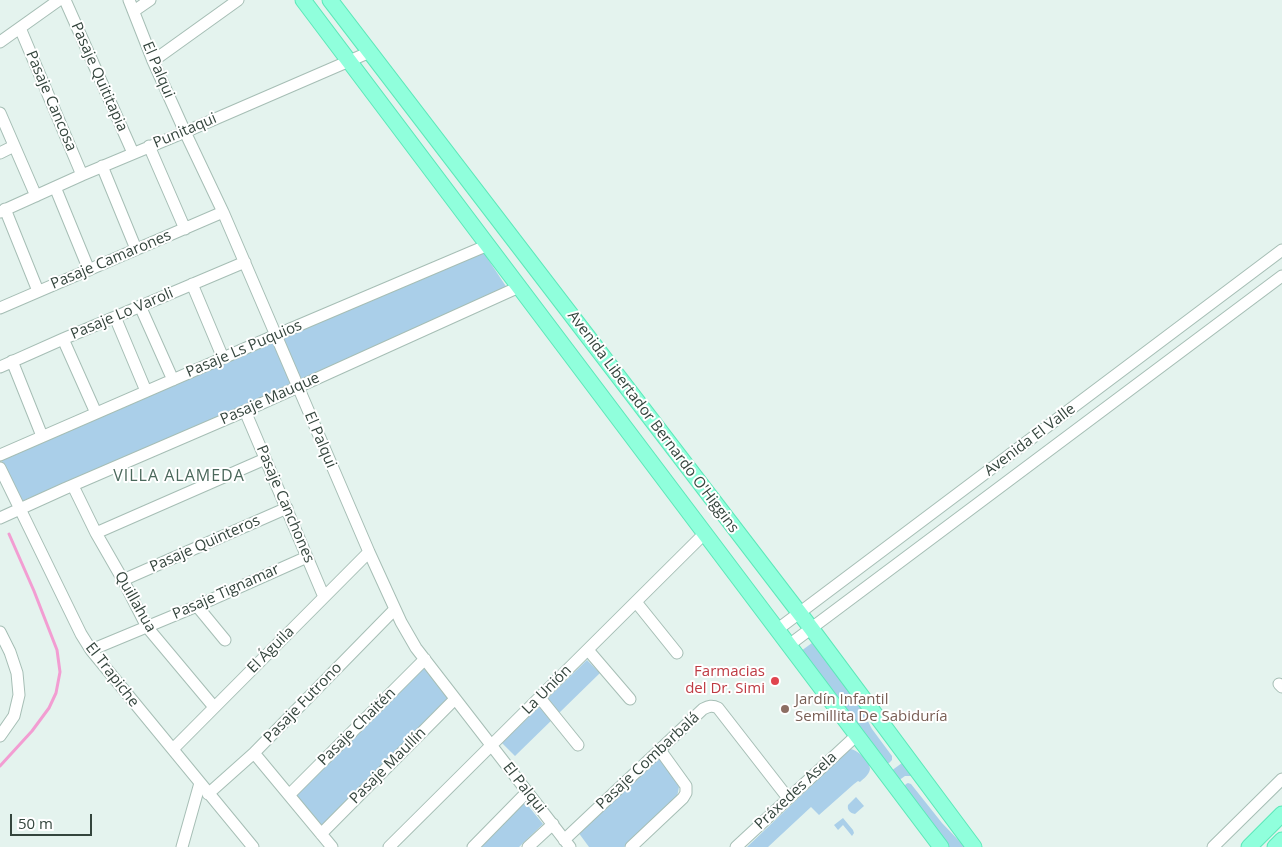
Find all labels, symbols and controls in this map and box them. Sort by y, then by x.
street label: Pasaje Quititapia [67,20,131,134]
street label: El Palqui [138,39,178,101]
street label: Pasaje Cancosa [22,48,80,154]
street label: Punitaqui [151,110,219,152]
street label: Pasaje Camarones [48,227,174,293]
street label: Pasaje Lo Varoli [68,284,176,344]
street label: Avenida Libertador Bernardo O'Higgins [564,307,742,537]
street label: Pasaje Ls Puquios [183,316,305,382]
street label: Pasaje Mauque [218,369,322,429]
street label: Avenida El Valle [981,400,1079,480]
street label: El Palqui [300,409,340,471]
street label: Pasaje Canchones [252,442,318,566]
district label: VILLA ALAMEDA [112,466,246,486]
street label: Pasaje Quinteros [147,512,263,576]
street label: Pasaje Tignamar [170,560,282,624]
street label: Quillahua [110,568,160,636]
street label: El Águila [244,623,298,677]
street label: El Trapiche [81,639,143,711]
street label: Pasaje Futrono [260,659,346,747]
street label: La Unión [519,662,575,718]
place label: Farmacias del Dr. Simi [685,663,765,698]
marker: Farmacias del Dr. Simi [769,675,781,687]
street label: Pasaje Chaitén [314,684,400,770]
place label: Jardín Infantil Semillita De Sabiduría [795,691,948,726]
marker: Jardín Infantil Semillita De Sabiduría [779,703,791,715]
street label: Pasaje Combarbalá [593,709,703,813]
street label: Pasaje Maullín [346,724,430,808]
street label: Práxedes Asela [751,748,841,834]
street label: El Palqui [499,759,549,817]
scale bar [12,804,95,836]
text: 50 m [18,813,53,833]

